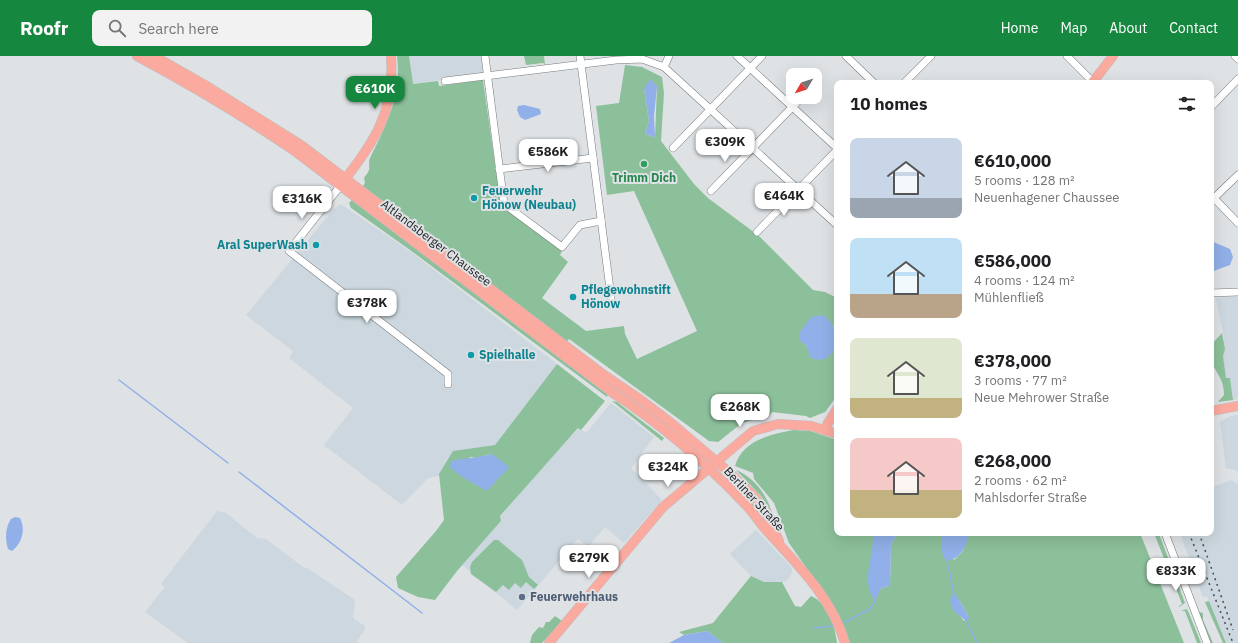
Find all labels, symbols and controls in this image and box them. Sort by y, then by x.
search box [92,10,372,46]
text: Roofr [20,16,68,40]
icon: search [106,17,128,39]
text: Search here [138,19,219,38]
text: Home [1001,19,1038,37]
text: Map [1060,19,1087,37]
text: About [1109,19,1147,37]
text: Contact [1169,19,1218,37]
north arrow [786,68,822,104]
map controls [786,68,822,104]
pin: €610K [347,76,403,110]
text: €610K [355,80,395,97]
text: 10 homes [850,93,927,115]
icon: filters [1176,93,1198,115]
pin: €309K [697,129,753,163]
text: €309K [705,133,745,150]
pin: €586K [520,139,576,173]
text: €586K [528,143,568,160]
text: €610,000 [974,150,1051,172]
icon: home [882,154,930,202]
marker: Trimm Dich [639,159,649,169]
place label: Trimm Dich [612,170,676,185]
text: 5 rooms · 128 m² [974,172,1075,189]
place label: Feuerwehr Hönow (Neubau) [482,183,576,212]
pin: €464K [756,183,812,217]
pin: €316K [274,186,330,220]
text: €464K [764,187,804,204]
text: Neuenhagener Chaussee [974,189,1119,206]
text: €316K [282,190,322,207]
marker: Feuerwehr Hönow (Neubau) [469,193,479,203]
street label: Altlandsberger Chaussee [378,196,495,289]
place label: Aral SuperWash [217,237,308,252]
marker: Aral SuperWash [311,240,321,250]
text: €586,000 [974,250,1051,272]
icon: home [882,254,930,302]
text: 4 rooms · 124 m² [974,272,1075,289]
place label: Pflegewohnstift Hönow [581,282,671,311]
text: Mühlenfließ [974,289,1044,306]
pin: €378K [339,290,395,324]
marker: Pflegewohnstift Hönow [568,292,578,302]
text: €378K [347,294,387,311]
place label: Spielhalle [479,347,536,362]
marker: Spielhalle [466,350,476,360]
text: €378,000 [974,350,1051,372]
icon: home [882,354,930,402]
text: 3 rooms · 77 m² [974,372,1067,389]
text: Neue Mehrower Straße [974,389,1109,406]
pin: €268K [712,394,768,428]
text: €268K [720,398,760,415]
text: €268,000 [974,450,1051,472]
pin: €324K [640,454,696,488]
icon: home [882,454,930,502]
text: €324K [648,458,688,475]
street label: Berliner Straße [721,464,788,534]
text: 2 rooms · 62 m² [974,472,1067,489]
text: Mahlsdorfer Straße [974,489,1087,506]
pin: €279K [561,545,617,579]
text: €279K [569,549,609,566]
pin: €833K [1148,558,1204,592]
text: €833K [1156,562,1196,579]
place label: Feuerwehrhaus [530,589,618,604]
marker: Feuerwehrhaus [517,592,527,602]

